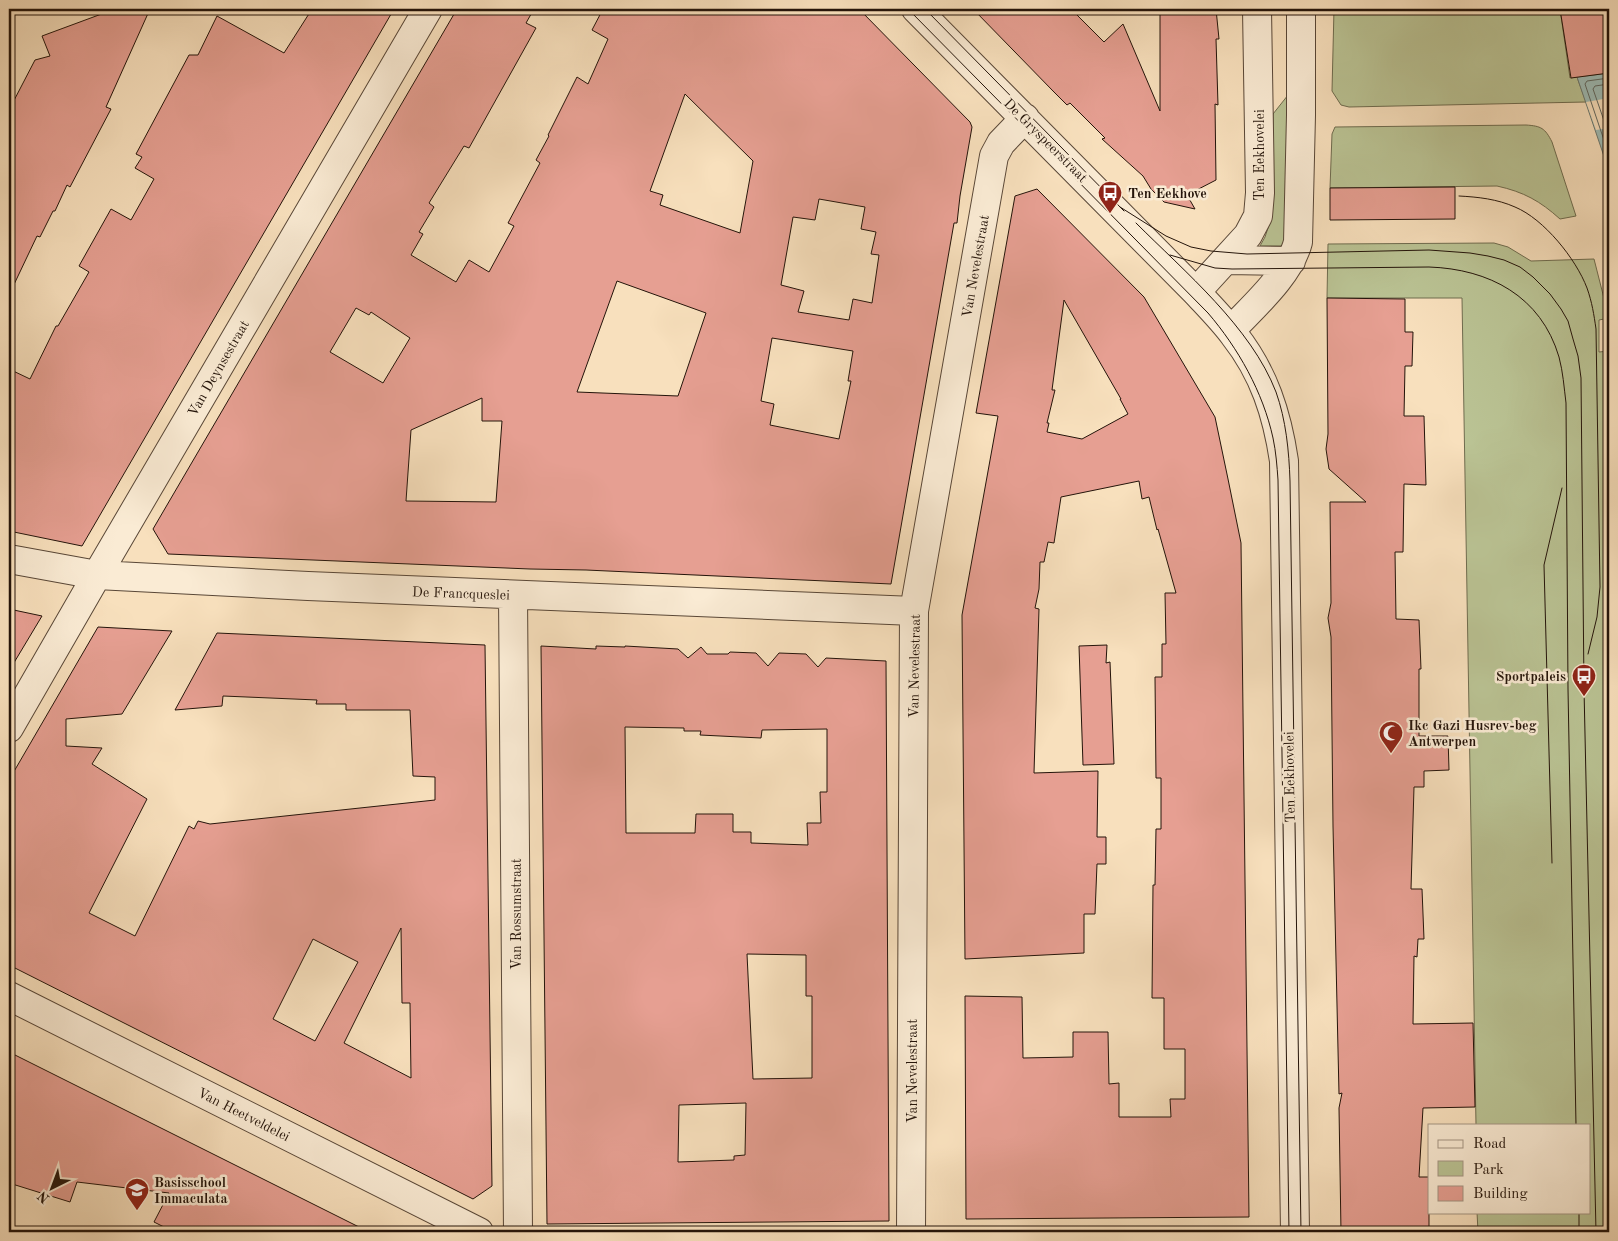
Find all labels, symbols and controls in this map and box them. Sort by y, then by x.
street label: De Gryspeerstraat [1001,96,1090,185]
street label: Ten Eekhovelei [1253,109,1267,201]
bus stop icon: Ten Eekhove [1097,180,1123,214]
place label: Ten Eekhove [1128,187,1207,201]
street label: Van Nevelestraat [960,214,992,319]
street label: Van Deynsestraat [186,318,252,419]
street label: De Francqueslei [412,585,510,603]
street label: Van Nevelestraat [907,614,923,718]
bus stop icon: Sportpaleis [1571,663,1597,697]
place label: Sportpaleis [1496,670,1566,684]
place label: Ikc Gazi Husrev-beg Antwerpen [1408,719,1537,749]
mosque icon: Ikc Gazi Husrev-beg Antwerpen [1378,720,1404,754]
street label: Ten Eekhovelei [1282,731,1298,823]
street label: Van Rossumstraat [510,858,524,970]
street label: Van Nevelestraat [906,1019,920,1123]
street label: Van Heetveldelei [195,1086,292,1144]
legend [1428,1124,1590,1214]
text: Road [1473,1137,1507,1152]
text: Park [1473,1163,1504,1178]
north arrow [28,1164,78,1214]
place label: Basisschool Immaculata [154,1176,228,1206]
school or university icon: Basisschool Immaculata [124,1177,150,1211]
text: Building [1473,1187,1528,1202]
text: N [35,1188,53,1206]

